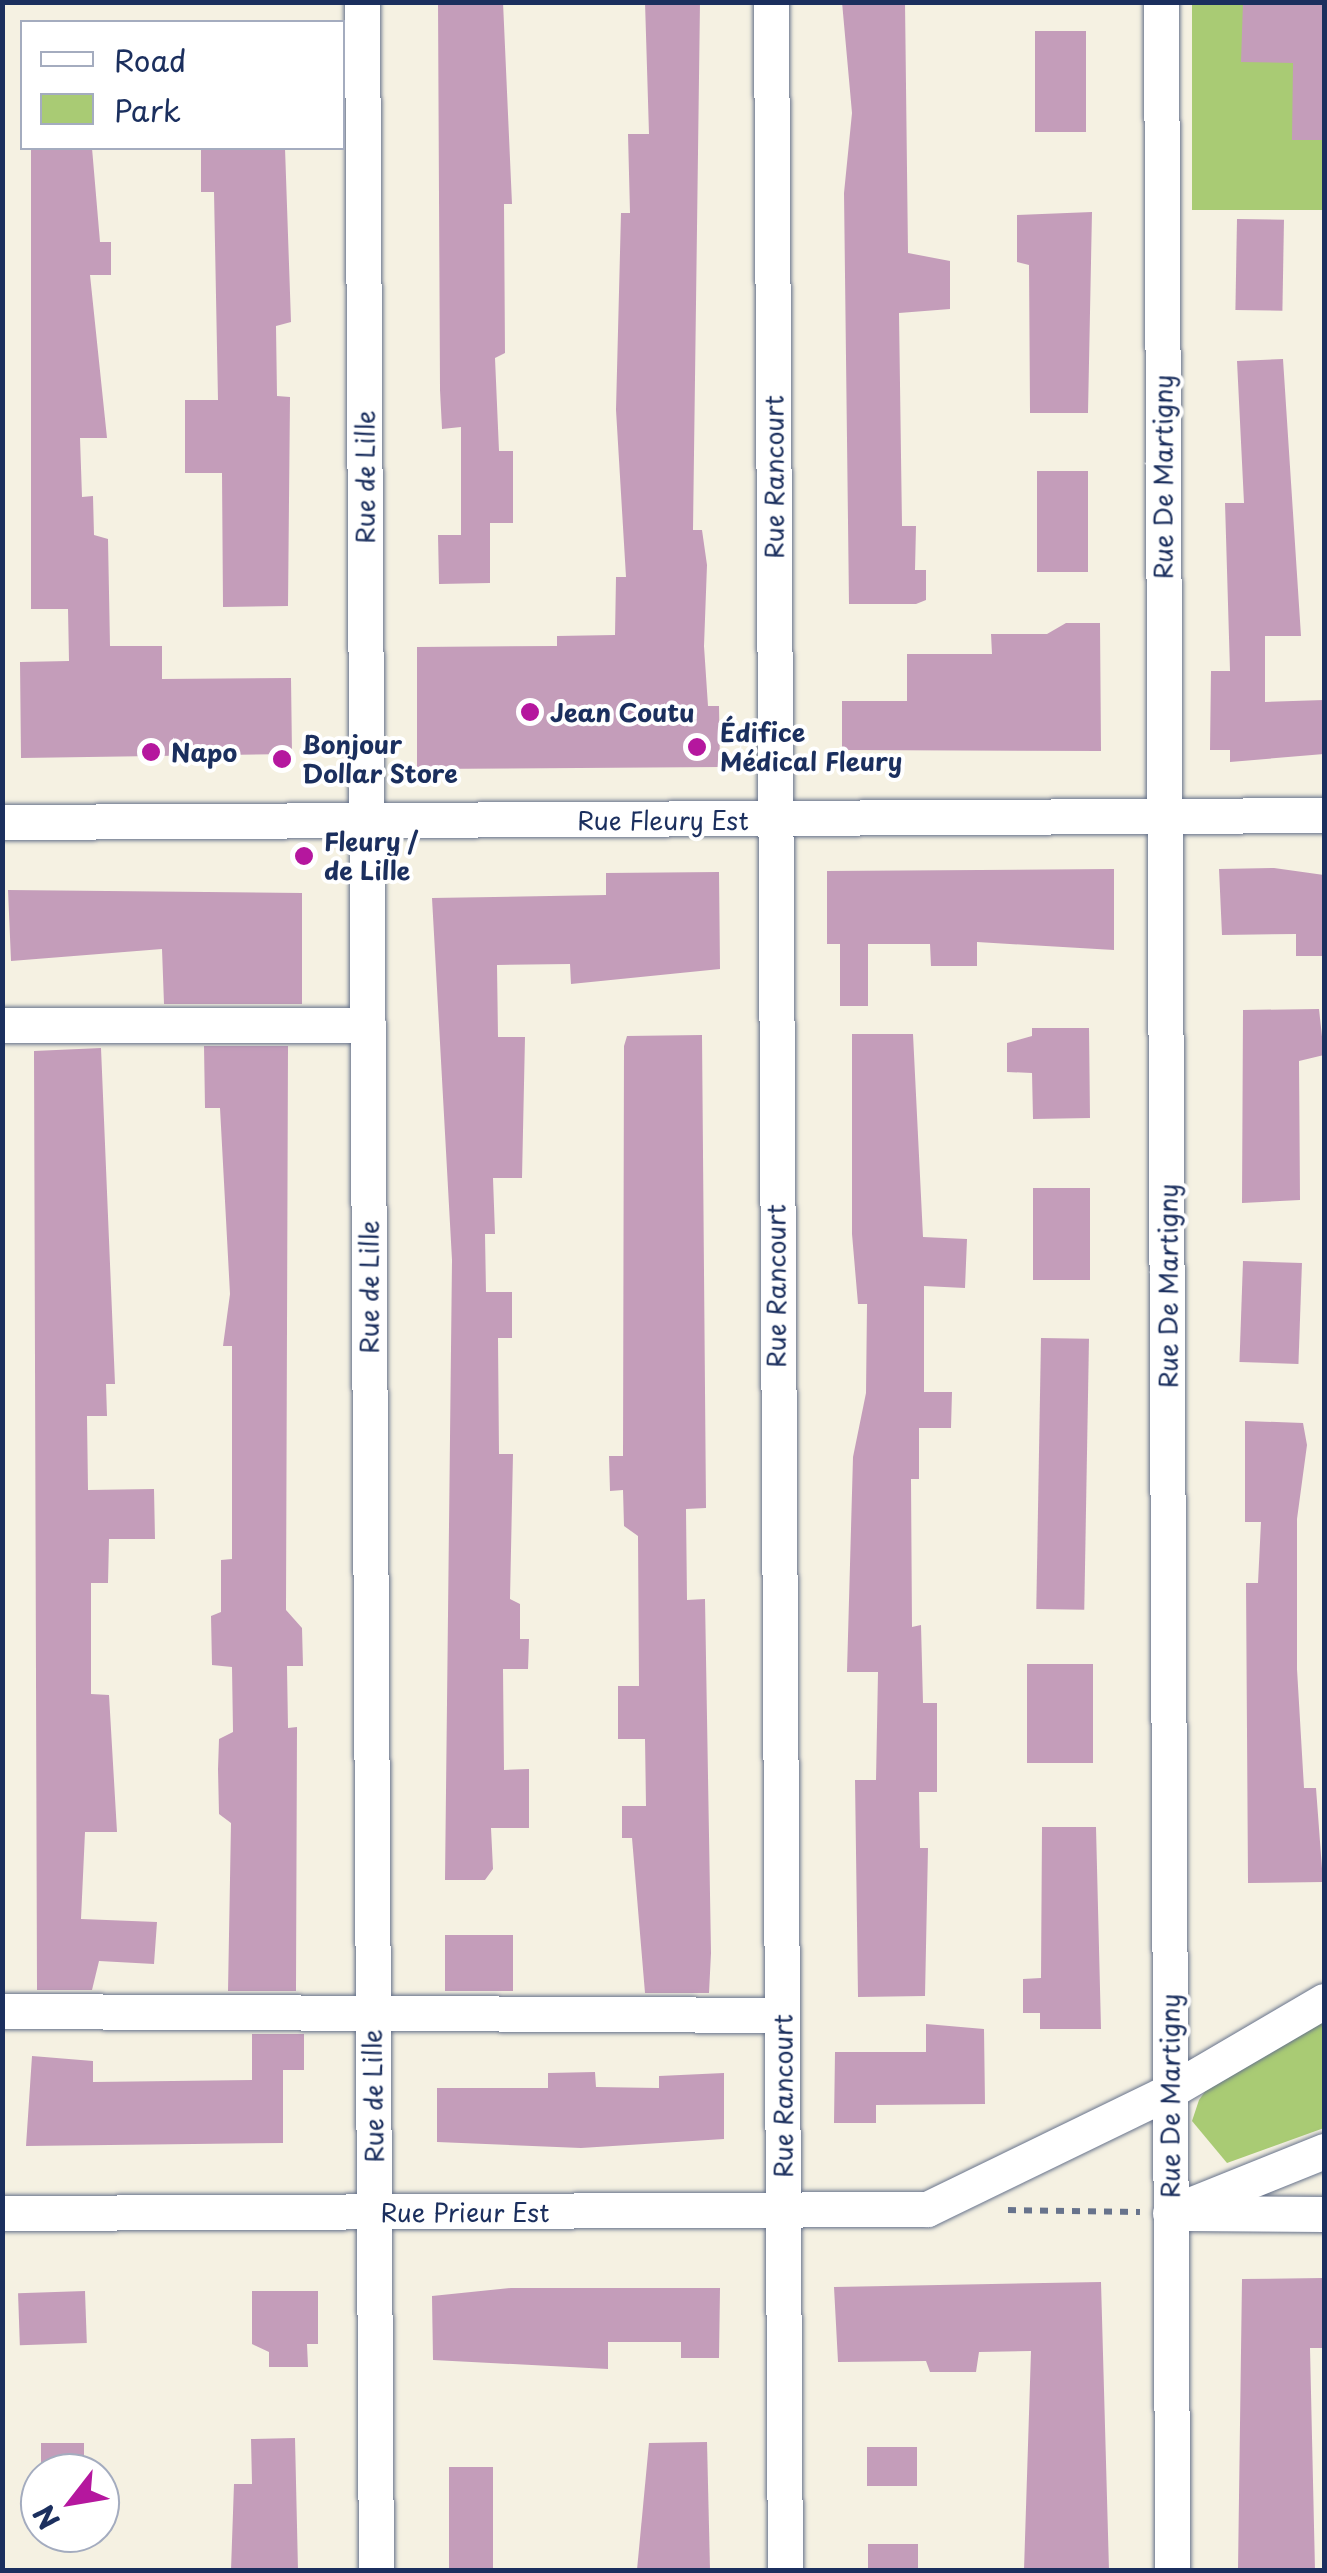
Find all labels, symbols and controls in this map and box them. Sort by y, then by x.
legend [20,20,345,150]
text: Road [114,37,187,82]
text: Park [114,87,181,132]
street label: Rue De Martigny [1148,373,1178,581]
street label: Rue Rancourt [759,394,789,560]
street label: Rue de Lille [350,408,380,546]
place label: Jean Coutu [550,697,694,727]
marker: Jean Coutu [519,701,541,723]
place label: Édifice Médical Fleury [720,718,902,777]
place label: Bonjour Dollar Store [302,730,458,789]
marker: Édifice Médical Fleury [684,734,710,760]
place label: Napo [171,737,237,767]
marker: Napo [140,741,162,763]
marker: Bonjour Dollar Store [271,748,293,770]
street label: Rue Fleury Est [576,805,750,835]
place label: Fleury / de Lille [324,827,419,886]
marker: Fleury / de Lille [293,845,315,867]
street label: Rue De Martigny [1153,1182,1183,1390]
street label: Rue Rancourt [761,1203,791,1369]
street label: Rue de Lille [354,1218,384,1356]
street label: Rue De Martigny [1155,1992,1185,2200]
street label: Rue Rancourt [768,2013,798,2179]
street label: Rue de Lille [357,2027,389,2165]
street label: Rue Prieur Est [379,2197,551,2227]
north arrow [20,2453,120,2553]
text: N [21,2497,70,2538]

